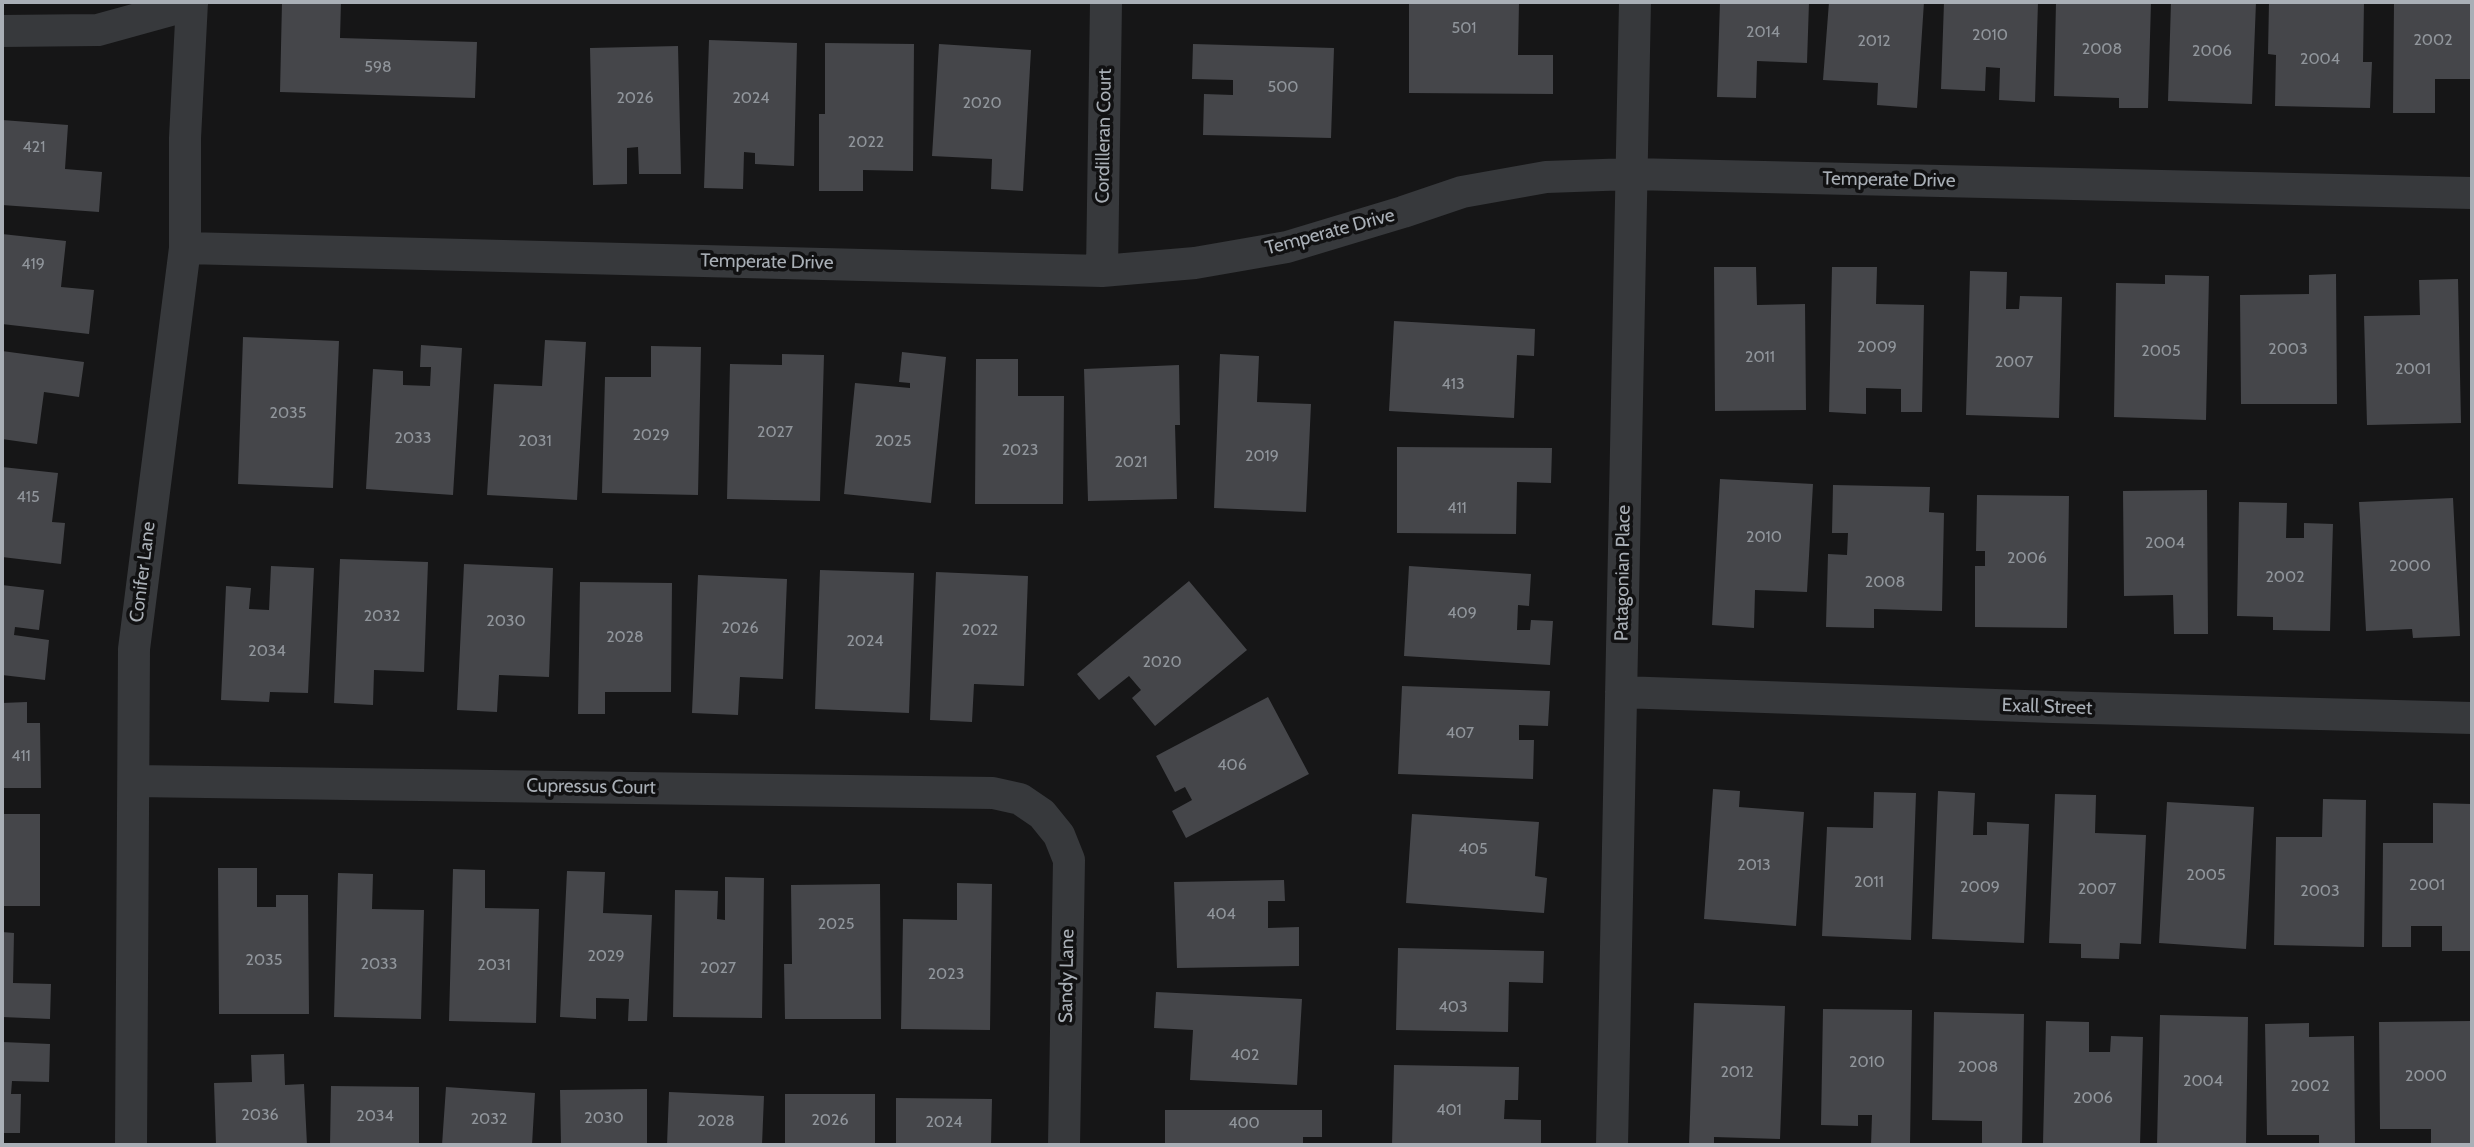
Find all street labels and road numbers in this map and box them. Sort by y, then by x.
street label: Cordilleran Court [1091,68,1117,204]
street label: Temperate Drive [1822,167,1956,193]
street label: Temperate Drive [1263,204,1397,260]
street label: Temperate Drive [700,249,834,275]
street label: Patagonian Place [1610,505,1636,641]
street label: Conifer Lane [125,520,161,624]
street label: Exall Street [2001,694,2093,720]
street label: Cupressus Court [526,774,656,800]
street label: Sandy Lane [1055,929,1079,1023]

